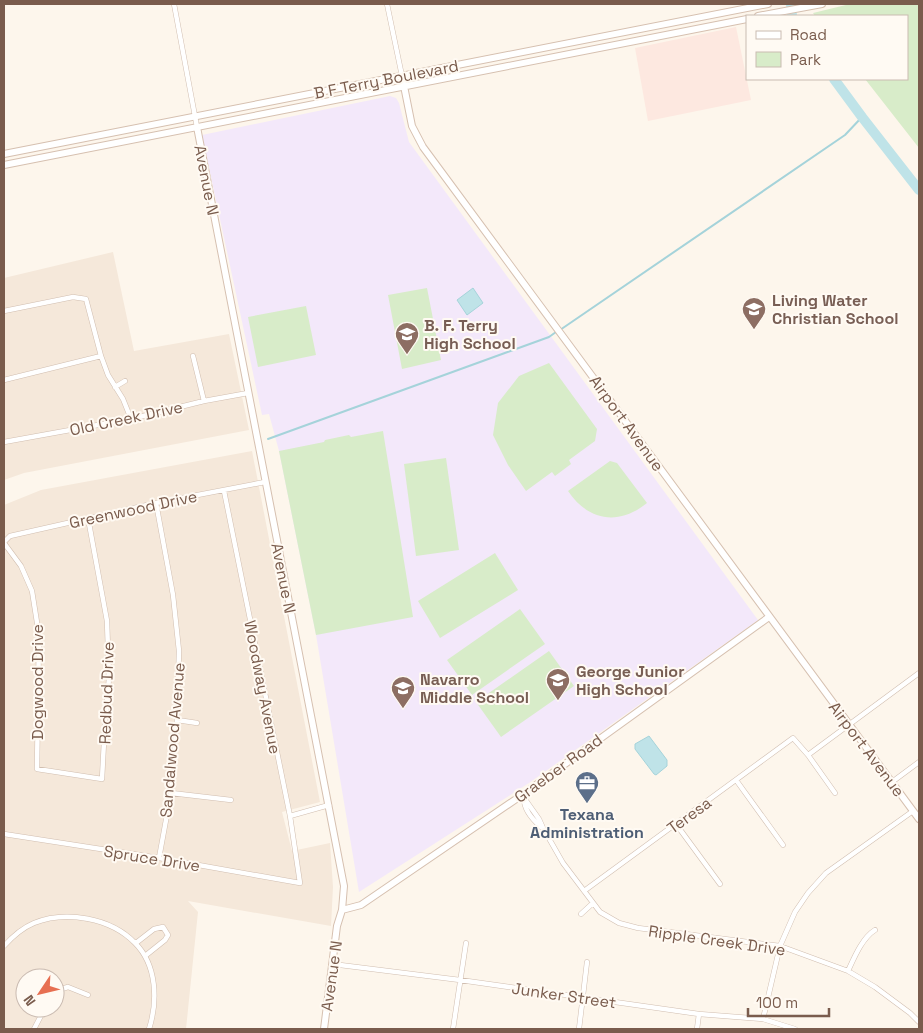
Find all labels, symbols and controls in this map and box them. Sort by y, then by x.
legend [746,15,908,80]
text: Road [790,25,827,44]
text: Park [790,50,821,69]
street label: B F Terry Boulevard [312,55,460,104]
street label: Avenue N [189,143,224,217]
place label: Living Water Christian School [772,290,898,329]
school or university icon: Living Water Christian School [741,296,767,330]
place label: B. F. Terry High School [424,315,516,354]
school or university icon: B. F. Terry High School [394,321,420,355]
street label: Airport Avenue [585,371,669,476]
street label: Old Creek Drive [68,396,185,441]
street label: Greenwood Drive [67,486,199,533]
street label: Avenue N [266,541,301,615]
street label: Woodway Avenue [239,618,286,756]
street label: Dogwood Drive [27,624,48,740]
street label: Redbud Drive [94,641,119,745]
place label: George Junior High School [576,661,684,700]
street label: Sandalwood Avenue [155,662,190,818]
school or university icon: George Junior High School [545,667,571,701]
place label: Navarro Middle School [420,669,529,708]
school or university icon: Navarro Middle School [390,675,416,709]
street label: Airport Avenue [824,697,909,801]
street label: Graeber Road [510,729,607,807]
office icon: Texana Administration [574,770,600,804]
street label: Teresa [663,792,716,839]
place label: Texana Administration [530,804,644,843]
street label: Spruce Drive [102,841,202,876]
street label: Ripple Creek Drive [647,920,787,961]
street label: Avenue N [316,939,347,1013]
north arrow [15,968,65,1018]
street label: Junker Street [510,978,618,1013]
scale bar [748,986,829,1018]
text: N [19,991,39,1009]
text: 100 m [756,993,798,1012]

